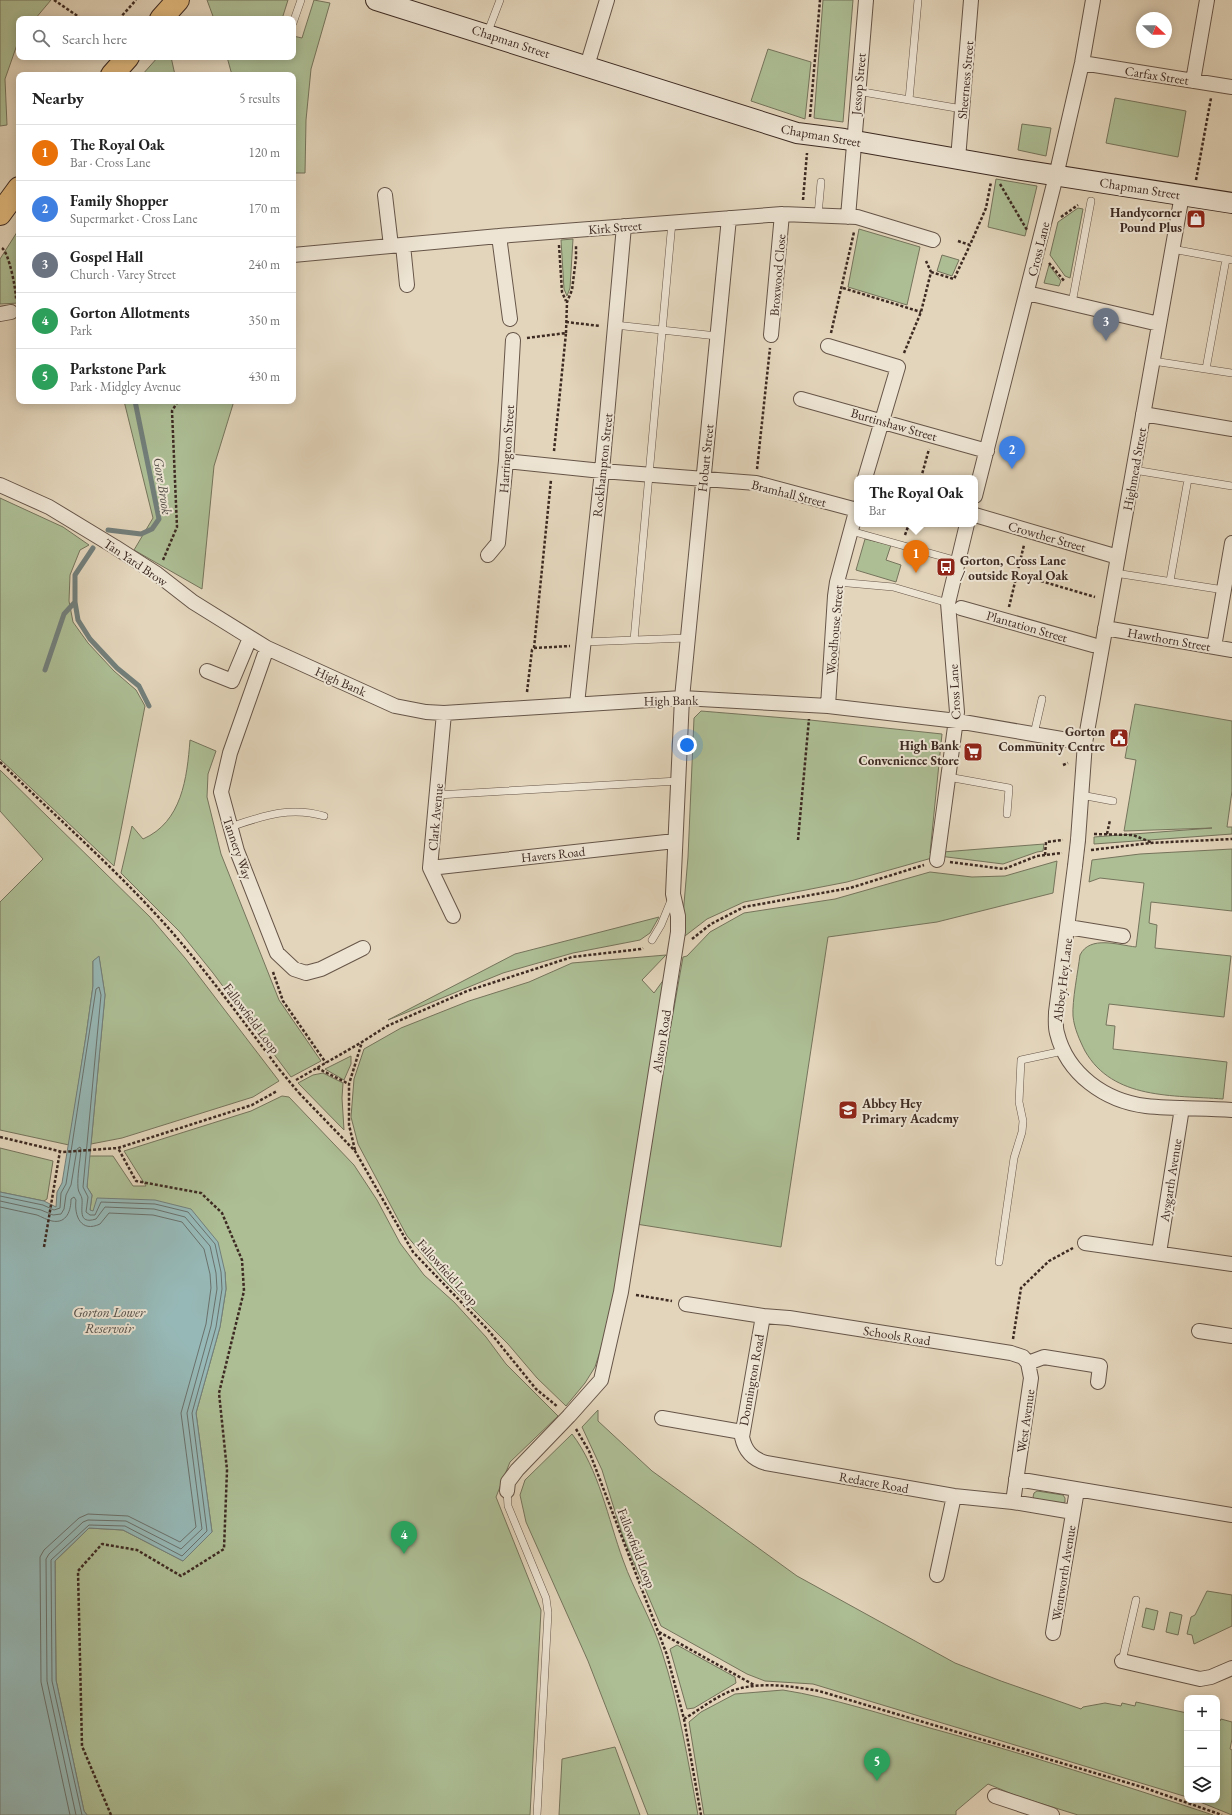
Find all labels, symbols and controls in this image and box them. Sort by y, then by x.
north arrow [1136,12,1172,48]
search box [16,16,296,60]
street label: Chapman Street [470,21,552,62]
icon: search [30,27,52,49]
text: Search here [62,29,127,48]
street label: Sheerness Street [954,40,977,120]
street label: Jessop Street [847,52,870,117]
street label: Carfax Street [1124,62,1190,89]
text: Nearby [32,87,84,109]
text: 5 results [239,90,280,107]
street label: Chapman Street [779,120,862,151]
text: The Royal Oak [70,135,165,154]
text: 1 [42,144,48,161]
text: 120 m [249,144,280,161]
text: Bar · Cross Lane [70,154,151,171]
street label: Chapman Street [1098,174,1181,203]
text: Family Shopper [70,191,168,210]
text: 2 [42,200,48,217]
text: 170 m [249,200,280,217]
place label: Handycorner Pound Plus [1110,204,1183,236]
shop icon: Handycorner Pound Plus [1185,208,1207,230]
text: Supermarket · Cross Lane [70,210,197,227]
street label: Kirk Street [588,217,643,238]
street label: Cross Lane [1023,220,1053,278]
street label: Broxwood Close [765,233,790,317]
text: Gospel Hall [70,247,143,266]
text: 3 [42,256,48,273]
text: 240 m [249,256,280,273]
text: Church · Varey Street [70,266,176,283]
text: Gorton Allotments [70,303,190,322]
pin: 3 [1093,308,1119,341]
text: 4 [42,312,48,329]
text: 350 m [249,312,280,329]
text: Park [70,322,92,339]
text: Parkstone Park [70,359,166,378]
text: 5 [42,368,48,385]
text: 430 m [249,368,280,385]
text: Park · Midgley Avenue [70,378,181,395]
street label: Harrington Street [495,404,518,494]
street label: Burtinshaw Street [849,404,939,445]
street label: Rockhampton Street [589,412,616,518]
street label: Hobart Street [693,423,718,493]
street label: Highmead Street [1119,426,1150,512]
pin: 2 [999,436,1025,469]
water label: Gore Brook [150,456,177,517]
popup [854,475,978,527]
street label: Bramhall Street [750,476,828,511]
text: The Royal Oak [869,483,963,502]
text: Bar [869,502,886,519]
street label: Crowther Street [1006,517,1088,556]
street label: Tan Yard Brow [100,535,171,590]
pin: 1 [903,540,929,573]
place label: Gorton, Cross Lane / outside Royal Oak [960,552,1069,584]
bus stop icon: Gorton, Cross Lane / outside Royal Oak [935,556,957,578]
street label: Woodhouse Street [822,584,847,676]
street label: Plantation Street [984,607,1069,646]
street label: Hawthorn Street [1126,624,1212,655]
street label: High Bank [312,663,370,701]
street label: Cross Lane [945,664,964,720]
street label: High Bank [644,692,699,709]
place label: Gorton Community Centre [998,723,1106,755]
public building icon: Gorton Community Centre [1108,727,1130,749]
your location [677,735,697,755]
place label: High Bank Convenience Store [858,737,960,769]
supermarket icon: High Bank Convenience Store [962,741,984,763]
street label: Clark Avenue [424,782,447,852]
street label: Tannery Way [219,815,256,882]
street label: Havers Road [520,843,586,866]
street label: Abbey Hey Lane [1049,937,1076,1024]
street label: Fallowfield Loop [219,980,284,1057]
street label: Alston Road [648,1008,675,1075]
place label: Abbey Hey Primary Academy [861,1095,960,1127]
school or university icon: Abbey Hey Primary Academy [837,1099,859,1121]
street label: Aysgarth Avenue [1155,1137,1185,1224]
street label: Fallowfield Loop [413,1235,482,1309]
water label: Gorton Lower Reservoir [73,1303,146,1337]
street label: Schools Road [862,1322,932,1349]
street label: Donnington Road [735,1332,768,1427]
street label: West Avenue [1013,1388,1038,1454]
street label: Redacre Road [838,1468,910,1497]
street label: Fallowfield Loop [614,1506,660,1591]
pin: 4 [391,1521,417,1554]
street label: Wentworth Avenue [1048,1524,1079,1622]
map controls [1184,1695,1220,1803]
button: + [1184,1695,1220,1731]
button: − [1184,1731,1220,1767]
pin: 5 [864,1748,890,1781]
button: layers [1184,1767,1220,1803]

